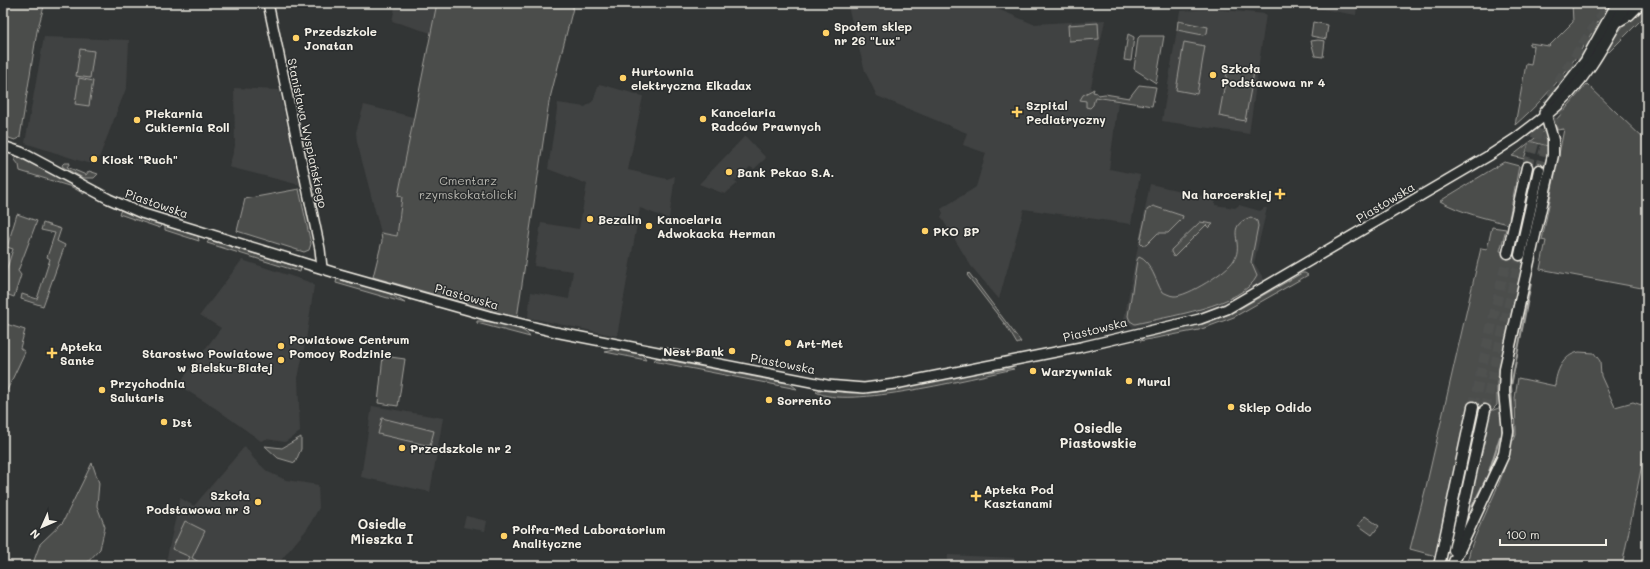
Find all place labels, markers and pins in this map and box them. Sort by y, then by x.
place label: Społem sklep nr 26 "Lux" [834,18,913,48]
place label: Przedszkole Jonatan [304,23,377,53]
marker: Społem sklep nr 26 "Lux" [821,28,831,38]
marker: Przedszkole Jonatan [291,33,301,43]
place label: Szkoła Podstawowa nr 4 [1221,60,1326,90]
place label: Hurtownia elektryczna Elkadax [631,63,752,93]
marker: Szkoła Podstawowa nr 4 [1208,70,1218,80]
marker: Hurtownia elektryczna Elkadax [618,73,628,83]
place label: Szpital Pediatryczny [1026,97,1106,127]
place label: Kancelaria Radców Prawnych [711,104,821,134]
place label: Piekarnia Cukiernia Roll [145,105,229,135]
marker: Szpital Pediatryczny [1011,106,1023,118]
marker: Kancelaria Radców Prawnych [698,114,708,124]
marker: Piekarnia Cukiernia Roll [132,115,142,125]
place label: Kiosk "Ruch" [102,151,178,167]
marker: Kiosk "Ruch" [89,154,99,164]
place label: Bank Pekao S.A. [737,164,834,180]
marker: Bank Pekao S.A. [724,167,734,177]
place label: Na harcerskiej [1182,186,1272,202]
marker: Na harcerskiej [1275,189,1285,199]
place label: Bezalin [598,211,642,227]
place label: Kancelaria Adwokacka Herman [657,211,776,241]
marker: Bezalin [585,214,595,224]
marker: Kancelaria Adwokacka Herman [644,221,654,231]
place label: PKO BP [933,223,979,239]
marker: PKO BP [920,226,930,236]
place label: Powiatowe Centrum Pomocy Rodzinie [289,331,409,361]
place label: Art-Met [796,335,843,351]
place label: Apteka Sante [60,338,102,368]
marker: Art-Met [783,338,793,348]
marker: Powiatowe Centrum Pomocy Rodzinie [276,341,286,351]
place label: Nest Bank [663,343,724,359]
place label: Starostwo Powiatowe w Bielsku-Białej [142,345,273,375]
marker: Nest Bank [727,346,737,356]
marker: Apteka Sante [47,348,57,358]
marker: Starostwo Powiatowe w Bielsku-Białej [276,355,286,365]
place label: Warzywniak [1041,363,1112,379]
marker: Warzywniak [1028,366,1038,376]
place label: Mural [1137,373,1170,389]
place label: Przychodnia Salutaris [110,375,185,405]
marker: Mural [1124,376,1134,386]
marker: Przychodnia Salutaris [97,385,107,395]
place label: Sorrento [777,392,831,408]
marker: Sorrento [764,395,774,405]
place label: Sklep Odido [1239,399,1312,415]
marker: Sklep Odido [1226,402,1236,412]
place label: Dst [172,414,192,430]
marker: Dst [159,417,169,427]
place label: Przedszkole nr 2 [410,440,512,456]
marker: Przedszkole nr 2 [397,443,407,453]
place label: Apteka Pod Kasztanami [984,481,1054,511]
place label: Szkoła Podstawowa nr 3 [146,487,250,517]
marker: Apteka Pod Kasztanami [971,491,981,501]
marker: Szkoła Podstawowa nr 3 [253,497,263,507]
place label: Polfra-Med Laboratorium Analityczne [512,521,666,551]
marker: Polfra-Med Laboratorium Analityczne [499,531,509,541]

